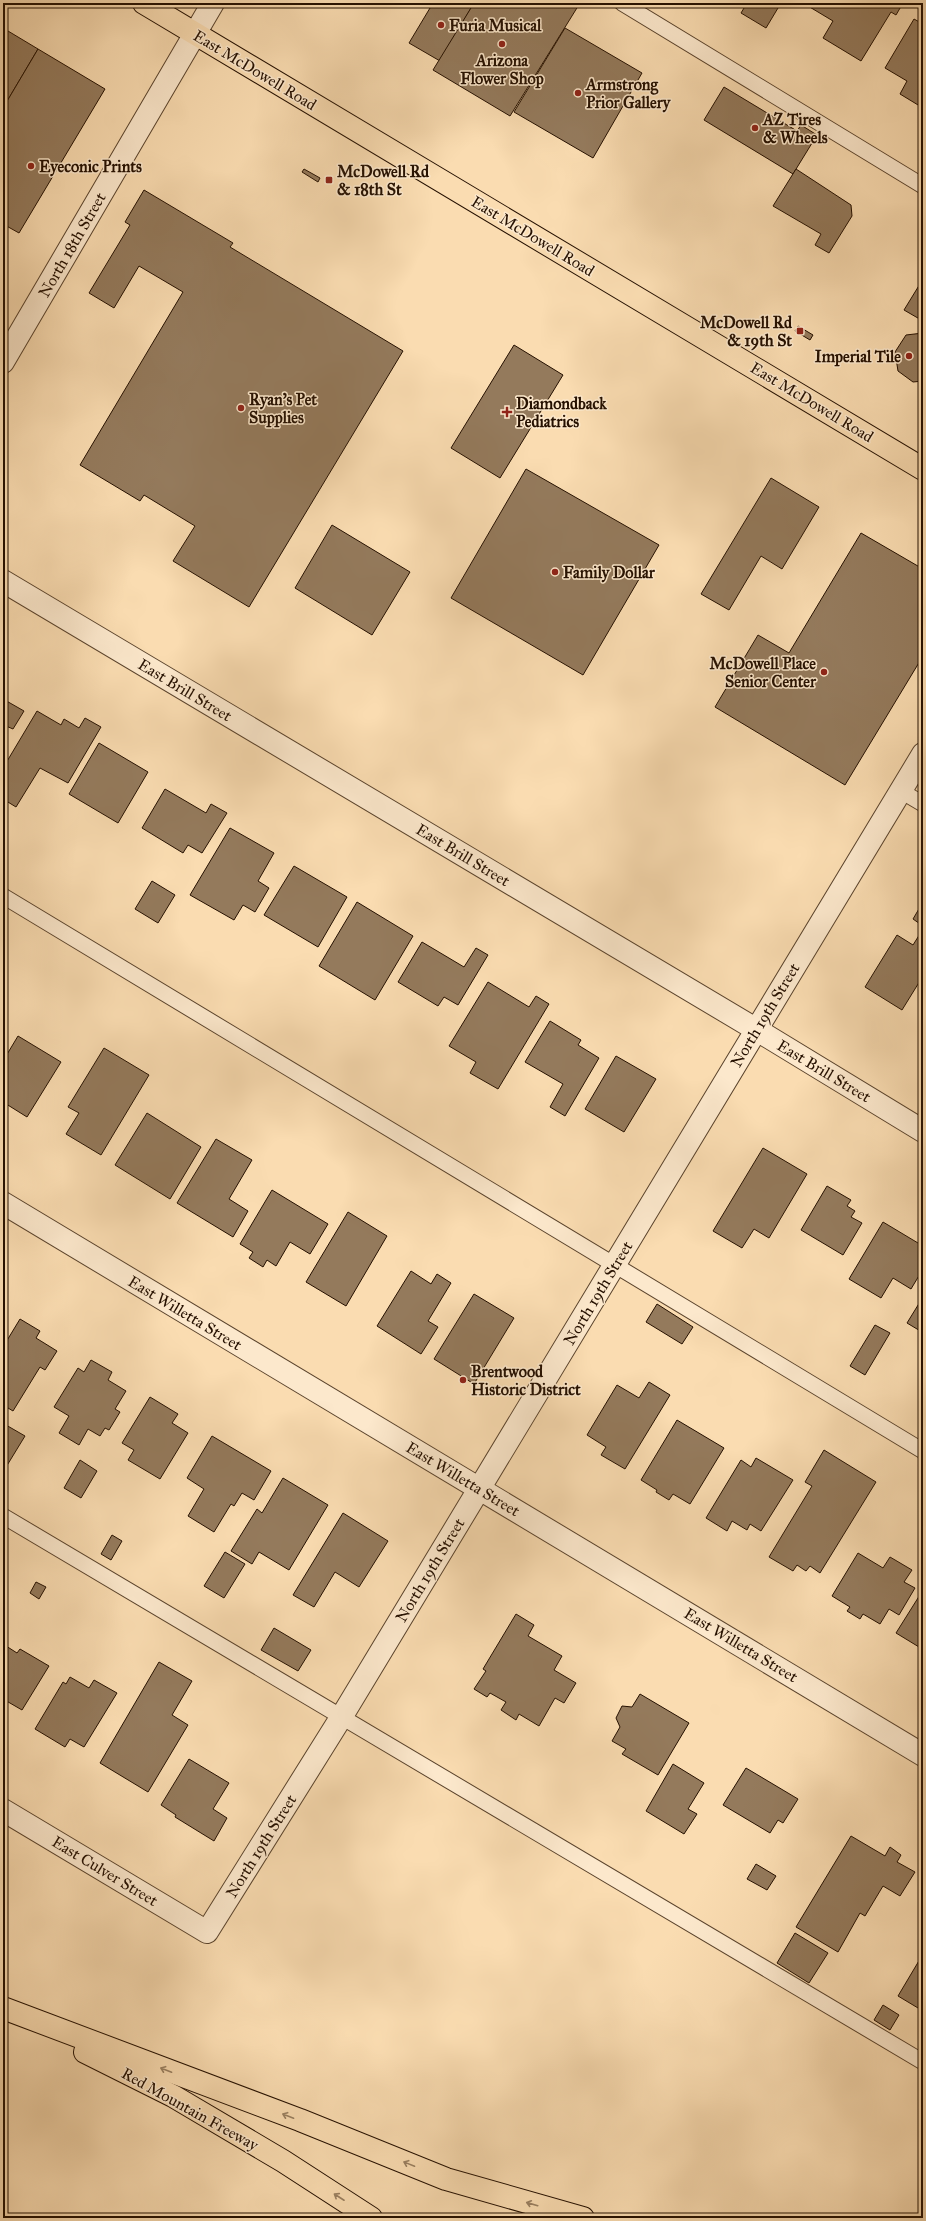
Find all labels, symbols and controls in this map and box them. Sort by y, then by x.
place label: Furia Musical [449,16,542,35]
marker: Furia Musical [436,20,446,30]
street label: East McDowell Road [190,26,320,114]
marker: Arizona Flower Shop [497,39,507,49]
place label: Arizona Flower Shop [460,51,544,89]
place label: Armstrong Prior Gallery [585,75,672,113]
marker: Armstrong Prior Gallery [573,88,583,98]
place label: AZ Tires & Wheels [762,110,828,147]
marker: AZ Tires & Wheels [750,123,760,133]
place label: Eyeconic Prints [39,157,142,177]
marker: Eyeconic Prints [26,161,36,171]
place label: McDowell Rd & 18th St [337,162,430,199]
marker: McDowell Rd & 18th St [324,175,334,185]
street label: North 18th Street [34,189,110,301]
street label: East McDowell Road [468,192,598,280]
place label: McDowell Rd & 19th St [700,313,793,351]
marker: McDowell Rd & 19th St [795,326,805,336]
place label: Imperial Tile [815,347,901,367]
marker: Imperial Tile [904,351,914,361]
street label: East McDowell Road [747,358,877,446]
place label: Ryan's Pet Supplies [249,390,317,428]
place label: Diamondback Pediatrics [516,394,607,431]
marker: Ryan's Pet Supplies [236,403,246,413]
marker: Diamondback Pediatrics [501,406,513,418]
place label: Family Dollar [563,563,656,583]
marker: Family Dollar [550,567,560,577]
place label: McDowell Place Senior Center [709,654,817,691]
street label: East Brill Street [135,655,236,726]
marker: McDowell Place Senior Center [819,667,829,677]
street label: East Brill Street [413,820,514,891]
street label: North 19th Street [726,959,804,1070]
street label: East Brill Street [774,1036,875,1107]
street label: North 19th Street [559,1237,637,1348]
street label: East Willetta Street [125,1272,246,1355]
place label: Brentwood Historic District [471,1362,581,1399]
marker: Brentwood Historic District [458,1375,468,1385]
street label: East Willetta Street [403,1438,524,1521]
street label: North 19th Street [391,1514,469,1625]
street label: East Willetta Street [681,1604,802,1687]
street label: North 19th Street [222,1791,300,1901]
street label: East Culver Street [49,1832,162,1910]
street label: Red Mountain Freeway [118,2063,262,2155]
one-way arrow [161,2065,173,2073]
one-way arrow [282,2111,294,2119]
one-way arrow [403,2160,415,2167]
one-way arrow [333,2193,344,2201]
one-way arrow [526,2199,539,2207]

